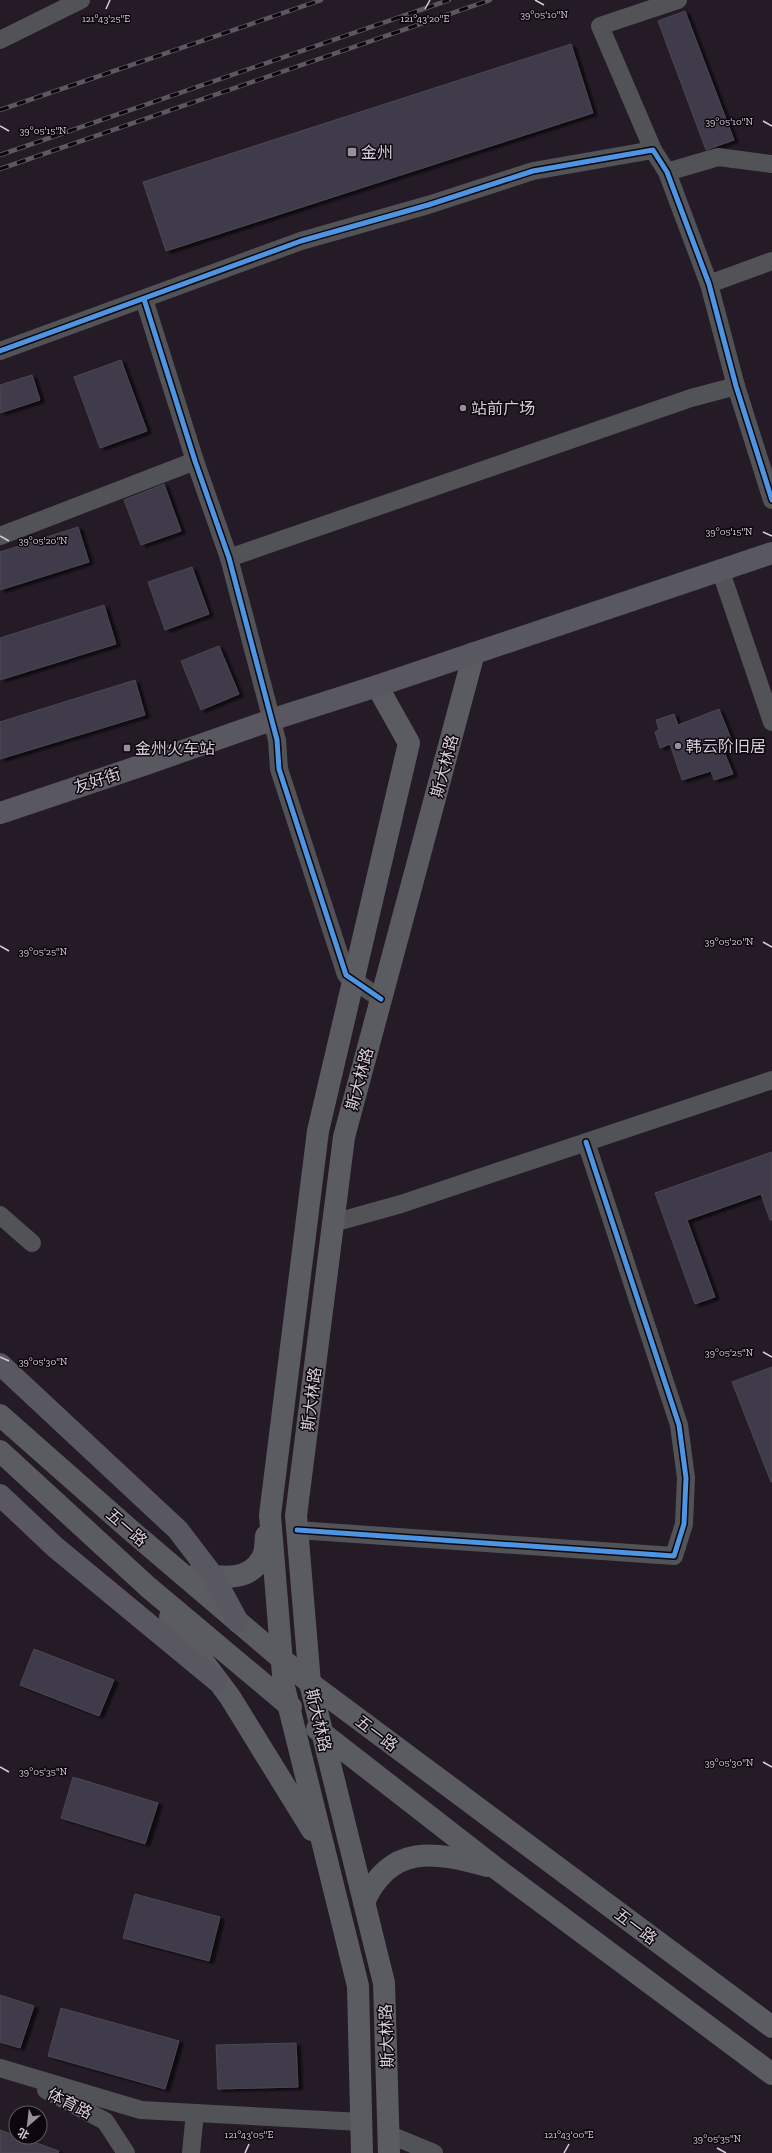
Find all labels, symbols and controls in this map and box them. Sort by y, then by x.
text: 39°05'10"N [520,9,568,21]
text: 121°43'25"E [82,13,130,25]
text: 121°43'20"E [401,13,450,25]
text: 39°05'10"N [705,116,753,128]
text: 39°05'15"N [19,125,67,137]
place label: 金州 [361,143,393,162]
marker: 金州 [346,146,358,158]
place label: 站前广场 [471,399,535,418]
marker: 站前广场 [458,403,468,413]
text: 39°05'15"N [705,526,753,538]
text: 39°05'20"N [19,535,68,547]
street label: 斯大林路 [427,733,462,800]
place label: 韩云阶旧居 [686,737,766,756]
place label: 金州火车站 [135,739,215,758]
marker: 韩云阶旧居 [673,741,683,751]
marker: 金州火车站 [122,743,132,753]
street label: 友好街 [71,764,123,797]
text: 39°05'20"N [705,936,754,948]
text: 39°05'25"N [19,946,68,958]
street label: 斯大林路 [342,1046,377,1113]
text: 39°05'25"N [705,1347,754,1359]
text: 39°05'30"N [19,1356,68,1368]
street label: 斯大林路 [298,1366,325,1432]
street label: 五一路 [102,1504,151,1550]
street label: 斯大林路 [302,1687,335,1753]
street label: 五一路 [352,1711,402,1755]
text: 39°05'30"N [705,1757,754,1769]
text: 39°05'35"N [19,1766,68,1778]
street label: 五一路 [611,1904,661,1948]
street label: 斯大林路 [376,2004,397,2068]
street label: 体育路 [44,2084,95,2123]
north arrow [8,2105,48,2145]
text: 北 [16,2125,31,2142]
text: 121°43'05"E [225,2129,274,2141]
text: 121°43'00"E [544,2129,594,2141]
text: 39°05'35"N [693,2133,742,2145]

